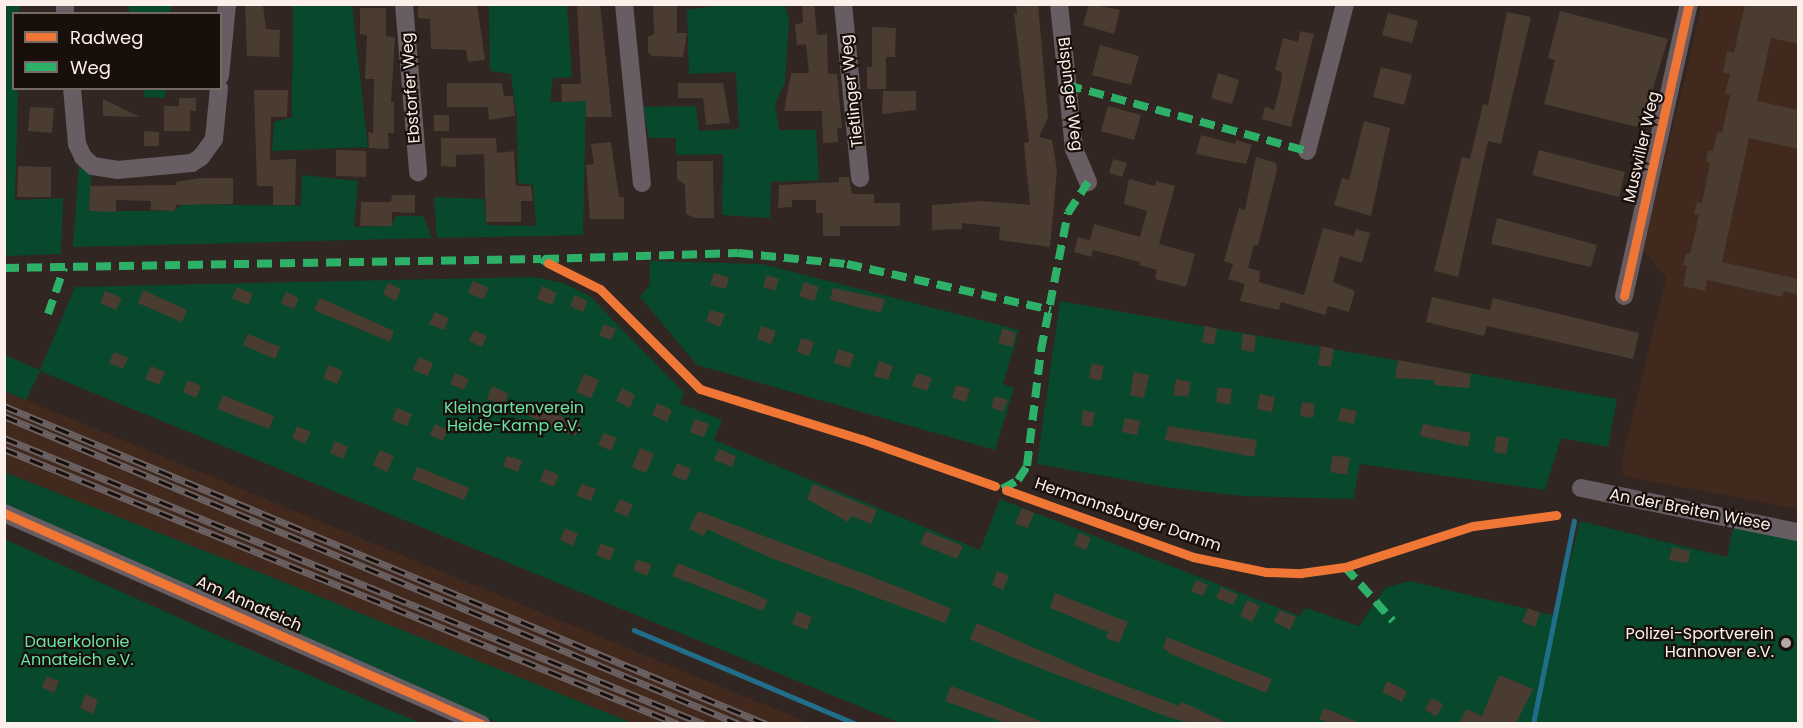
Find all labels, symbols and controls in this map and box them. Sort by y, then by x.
legend [12,12,222,90]
text: Radweg [70,25,143,50]
street label: Ebstorfer Weg [398,32,424,144]
street label: Tietlinger Weg [837,33,867,149]
street label: Bispinger Weg [1053,36,1087,152]
text: Weg [70,55,111,80]
street label: Muswiller Weg [1620,89,1664,205]
park label: Kleingartenverein Heide-Kamp e.V. [444,398,584,436]
street label: Hermannsburger Damm [1032,474,1224,556]
street label: An der Breiten Wiese [1608,485,1772,535]
street label: Am Annateich [193,572,305,636]
place label: Polizei-Sportverein Hannover e.V. [1625,624,1774,662]
park label: Dauerkolonie Annateich e.V. [20,632,134,670]
marker: Polizei-Sportverein Hannover e.V. [1779,636,1793,650]

